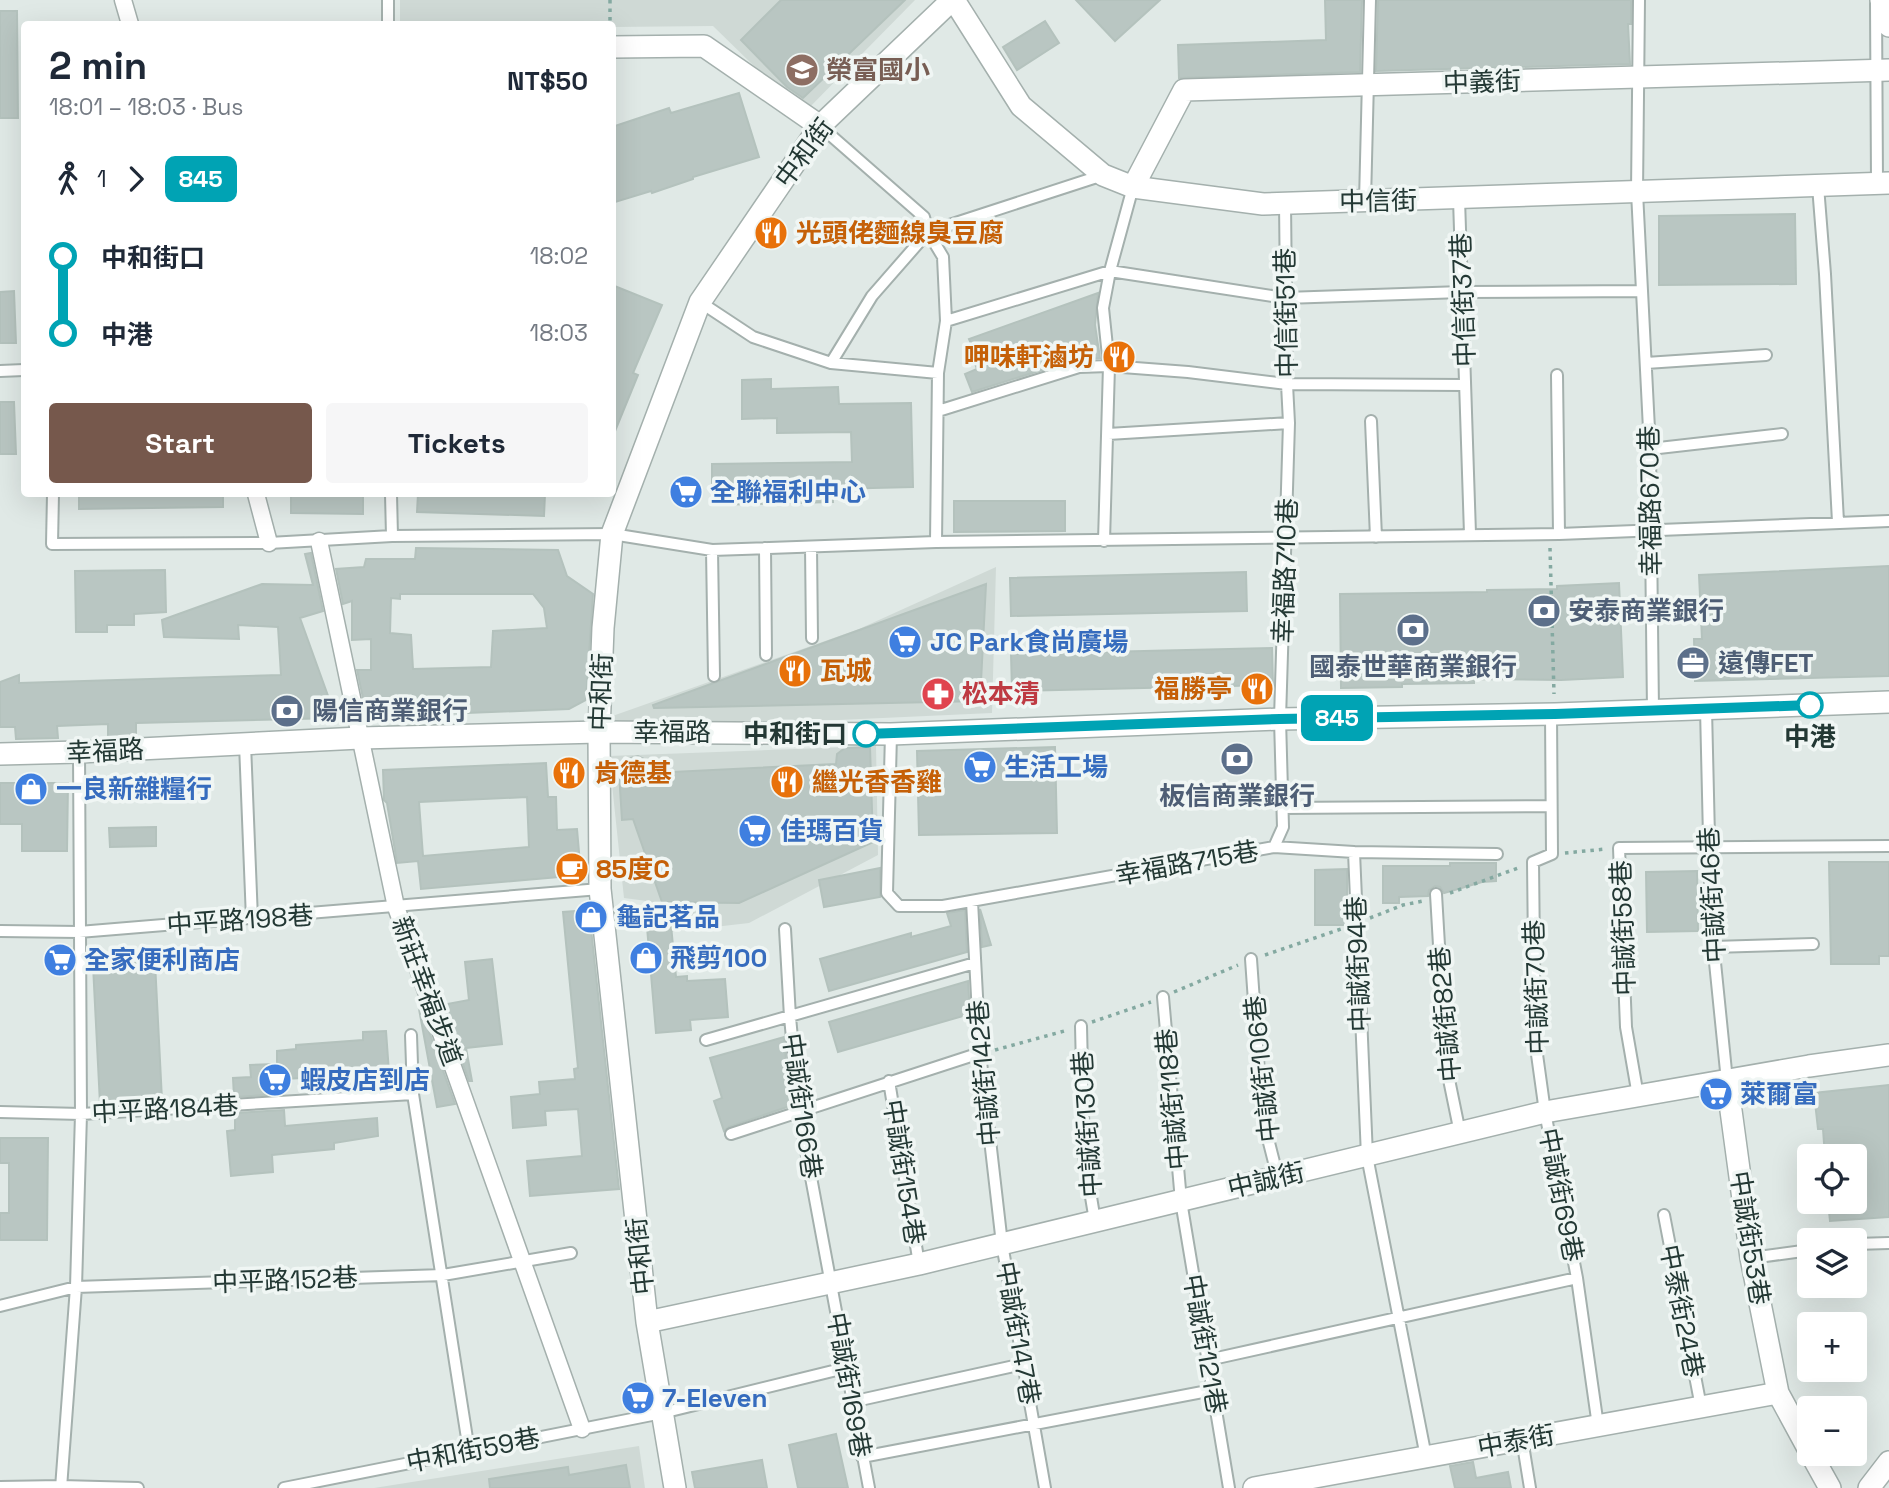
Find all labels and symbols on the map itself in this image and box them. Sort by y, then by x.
school or university icon: 榮富國小 [783,51,821,89]
place label: 榮富國小 [826,53,930,87]
street label: 中義街 [1442,64,1522,100]
street label: 中和街 [767,112,841,194]
street label: 中信街 [1339,183,1417,219]
restaurant icon: 光頭佬麵線臭豆腐 [752,214,790,252]
place label: 光頭佬麵線臭豆腐 [796,216,1004,250]
street label: 中信街37巷 [1444,232,1482,368]
street label: 中信街51巷 [1268,248,1304,378]
restaurant icon: 呷味軒滷坊 [1100,338,1138,376]
place label: 呷味軒滷坊 [964,340,1094,374]
street label: 幸福路670巷 [1632,425,1668,577]
supermarket icon: 全聯福利中心 [667,473,705,511]
place label: 全聯福利中心 [710,475,866,509]
street label: 幸福路710巷 [1265,497,1305,645]
bank icon: 安泰商業銀行 [1525,592,1563,630]
place label: 安泰商業銀行 [1568,594,1724,628]
bank icon: 國泰世華商業銀行 [1394,611,1432,649]
supermarket icon: JC Park食尚廣場 [886,623,924,661]
place label: JC Park食尚廣場 [930,625,1128,659]
office icon: 遠傳FET [1674,644,1712,682]
place label: 遠傳FET [1718,646,1814,680]
place label: 國泰世華商業銀行 [1309,650,1517,684]
street label: 中和街 [583,652,619,732]
restaurant icon: 瓦城 [776,652,814,690]
place label: 瓦城 [820,654,872,688]
restaurant icon: 福勝亭 [1238,670,1276,708]
place label: 福勝亭 [1154,672,1232,706]
pharmacy icon: 松本清 [919,675,957,713]
place label: 松本清 [962,677,1040,711]
bank icon: 陽信商業銀行 [268,692,306,730]
marker: 中港 [1797,692,1823,718]
place label: 陽信商業銀行 [312,694,468,728]
line badge: 845 [1297,695,1377,741]
street label: 幸福路 [633,715,711,749]
place label: 中和街口 [743,717,847,751]
place label: 中港 [1784,720,1836,754]
marker: 中和街口 [853,721,879,747]
street label: 幸福路 [65,732,145,770]
bank icon: 板信商業銀行 [1218,740,1256,778]
supermarket icon: 生活工場 [961,748,999,786]
place label: 生活工場 [1004,750,1108,784]
restaurant icon: 肯德基 [550,754,588,792]
place label: 肯德基 [594,756,672,790]
restaurant icon: 繼光香香雞 [768,763,806,801]
place label: 繼光香香雞 [812,765,942,799]
shop icon: 一良新雜糧行 [12,770,50,808]
place label: 一良新雜糧行 [56,772,212,806]
place label: 板信商業銀行 [1159,779,1315,813]
supermarket icon: 佳瑪百貨 [736,812,774,850]
place label: 佳瑪百貨 [780,814,884,848]
street label: 中誠街46巷 [1691,826,1733,964]
street label: 幸福路715巷 [1113,834,1261,892]
cafe icon: 85度C [553,850,591,888]
place label: 85度C [596,852,670,886]
street label: 中誠街58巷 [1604,860,1642,996]
street label: 中誠街94巷 [1339,895,1377,1033]
street label: 中平路198巷 [166,898,314,942]
shop icon: 龜記茗品 [572,898,610,936]
place label: 龜記茗品 [616,900,720,934]
street label: 新莊幸福步道 [384,912,470,1070]
street label: 中誠街70巷 [1517,919,1555,1055]
shop icon: 飛剪100 [627,939,665,977]
supermarket icon: 全家便利商店 [41,941,79,979]
place label: 飛剪100 [670,941,767,975]
place label: 全家便利商店 [84,943,240,977]
street label: 中誠街82巷 [1422,945,1468,1083]
street label: 中誠街106巷 [1237,994,1287,1144]
street label: 中誠街142巷 [961,998,1007,1148]
street label: 中誠街118巷 [1149,1027,1195,1171]
street label: 中誠街166巷 [775,1031,829,1181]
street label: 中誠街130巷 [1065,1049,1109,1199]
supermarket icon: 蝦皮店到店 [256,1061,294,1099]
place label: 蝦皮店到店 [300,1063,430,1097]
supermarket icon: 萊爾富 [1697,1075,1735,1113]
place label: 萊爾富 [1740,1077,1818,1111]
street label: 中平路184巷 [91,1088,239,1130]
street label: 中誠街154巷 [876,1097,932,1247]
street label: 中誠街69巷 [1531,1125,1591,1265]
street label: 中誠街 [1224,1155,1308,1205]
street label: 中誠街53巷 [1723,1169,1777,1307]
street label: 中和街 [619,1215,661,1297]
street label: 中泰街24巷 [1652,1241,1712,1381]
street label: 中誠街147巷 [989,1259,1047,1407]
street label: 中平路152巷 [211,1260,359,1300]
street label: 中誠街121巷 [1176,1271,1234,1417]
street label: 中誠街169巷 [820,1310,878,1460]
supermarket icon: 7-Eleven [619,1379,657,1417]
place label: 7-Eleven [662,1381,767,1415]
street label: 中泰街 [1475,1417,1557,1465]
street label: 中和街59巷 [403,1420,543,1480]

